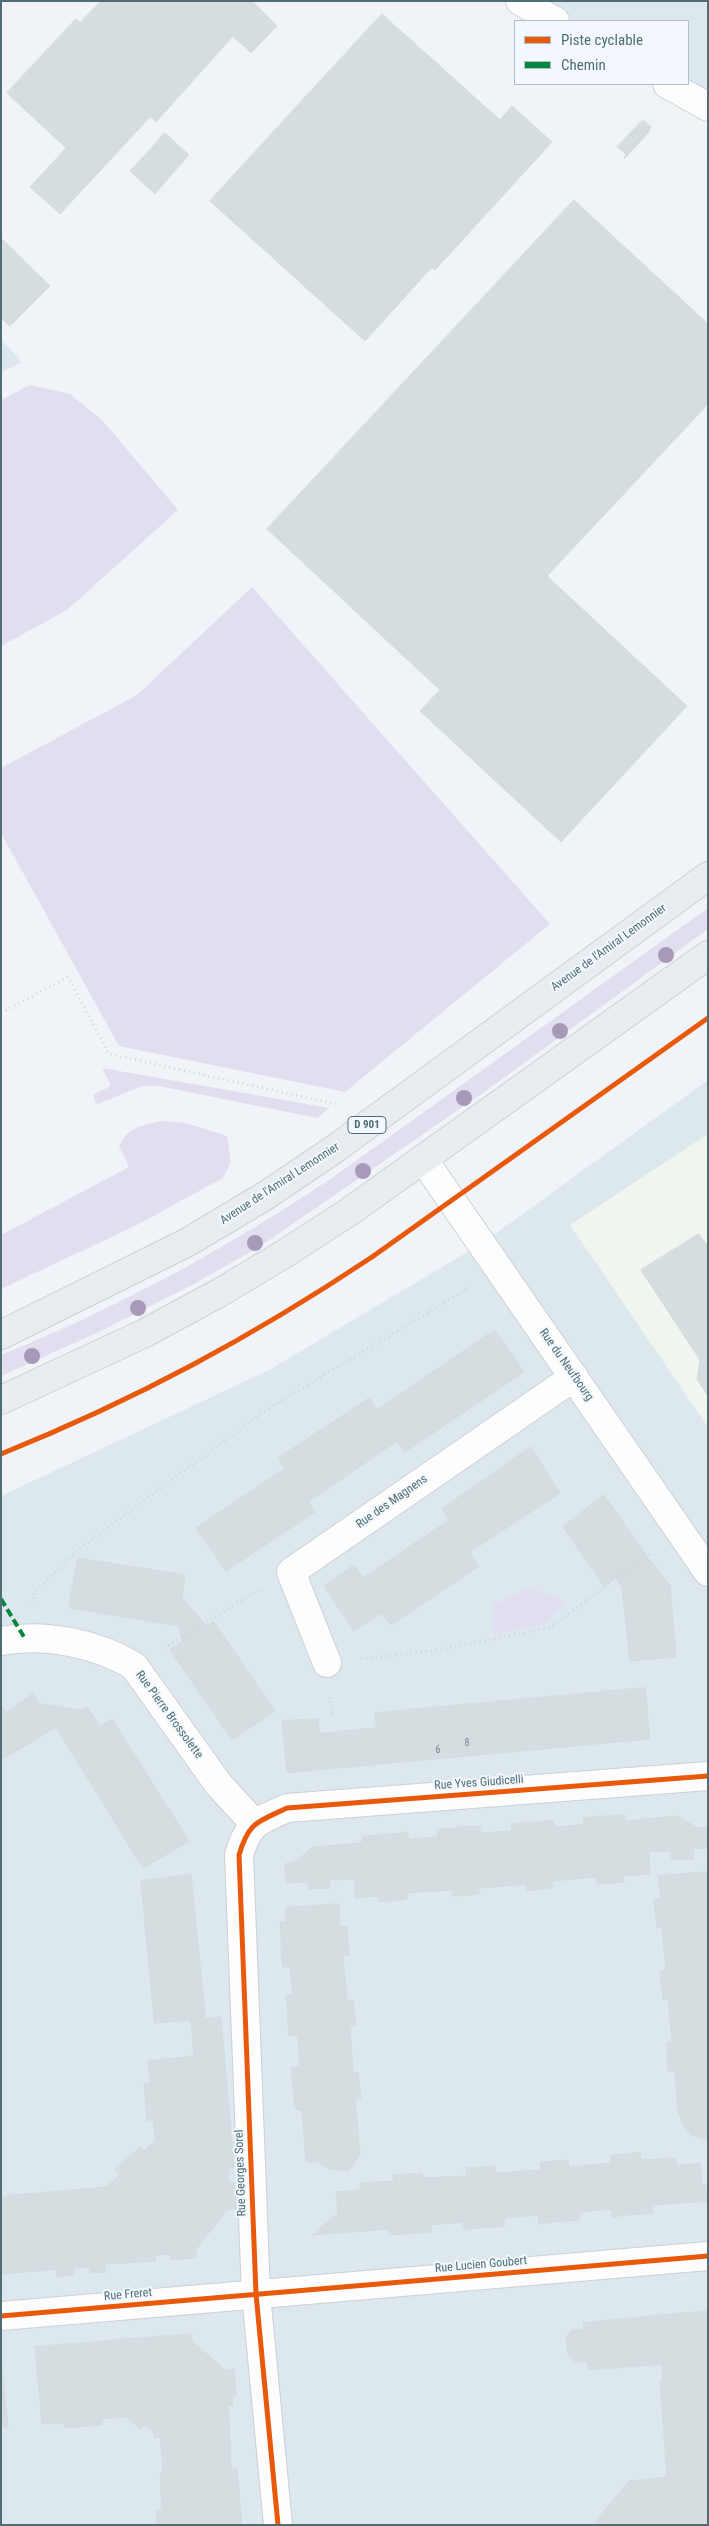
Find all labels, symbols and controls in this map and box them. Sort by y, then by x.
legend [514,20,689,85]
text: Piste cyclable [561,31,643,49]
text: Chemin [561,56,606,74]
street label: Avenue de l'Amiral Lemonnier [548,901,670,995]
road number: D 901 [348,1116,386,1134]
street label: Avenue de l'Amiral Lemonnier [218,1140,342,1228]
street label: Rue du Neufbourg [536,1326,596,1404]
street label: Rue des Magnens [354,1472,430,1532]
street label: Rue Pierre Brossolette [132,1668,206,1762]
house number: 8 [465,1737,469,1749]
house number: 6 [436,1744,440,1756]
street label: Rue Yves Giudicelli [434,1773,524,1793]
street label: Rue Georges Sorel [232,2129,250,2217]
street label: Rue Lucien Goubert [434,2254,528,2276]
street label: Rue Freret [103,2286,153,2304]

